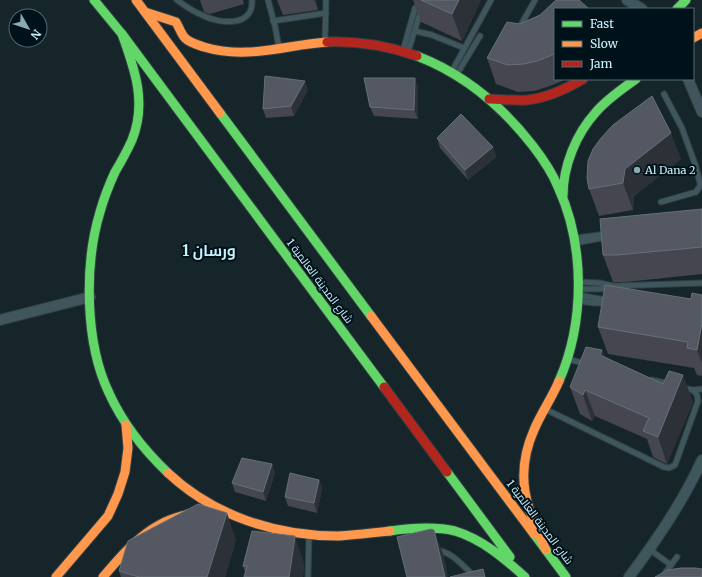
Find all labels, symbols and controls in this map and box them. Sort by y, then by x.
north arrow [8,8,48,48]
legend [554,8,694,80]
text: Fast [590,16,614,31]
text: N [27,27,44,42]
text: Slow [590,36,619,51]
text: Jam [589,56,613,71]
place label: Al Dana 2 [644,163,696,177]
marker: Al Dana 2 [632,165,642,175]
street label: شارع المدينة العالمية 1 [283,236,356,327]
district label: ورسان 1 [182,241,236,260]
street label: شارع المدينة العالمية 1 [503,477,576,568]

